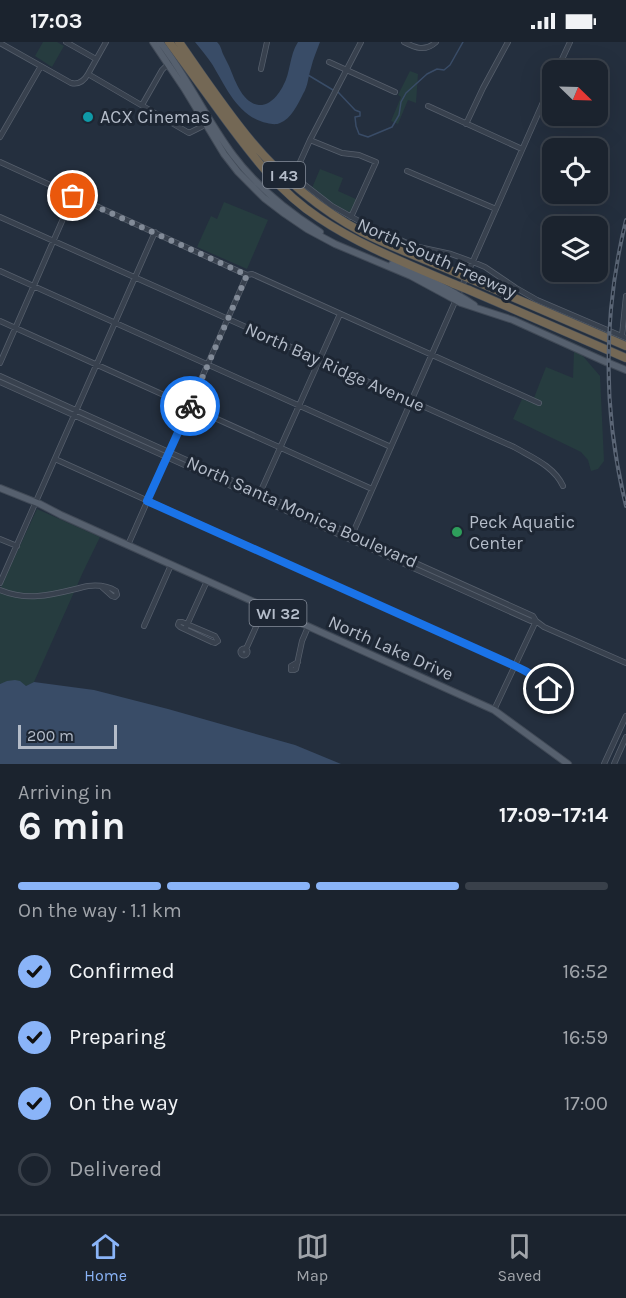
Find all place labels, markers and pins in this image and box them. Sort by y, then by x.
place label: ACX Cinemas [100,106,210,128]
marker: ACX Cinemas [81,110,95,124]
pin [47,170,98,221]
place label: Peck Aquatic Center [469,511,575,554]
marker: Peck Aquatic Center [450,525,464,539]
pin [523,663,574,714]

